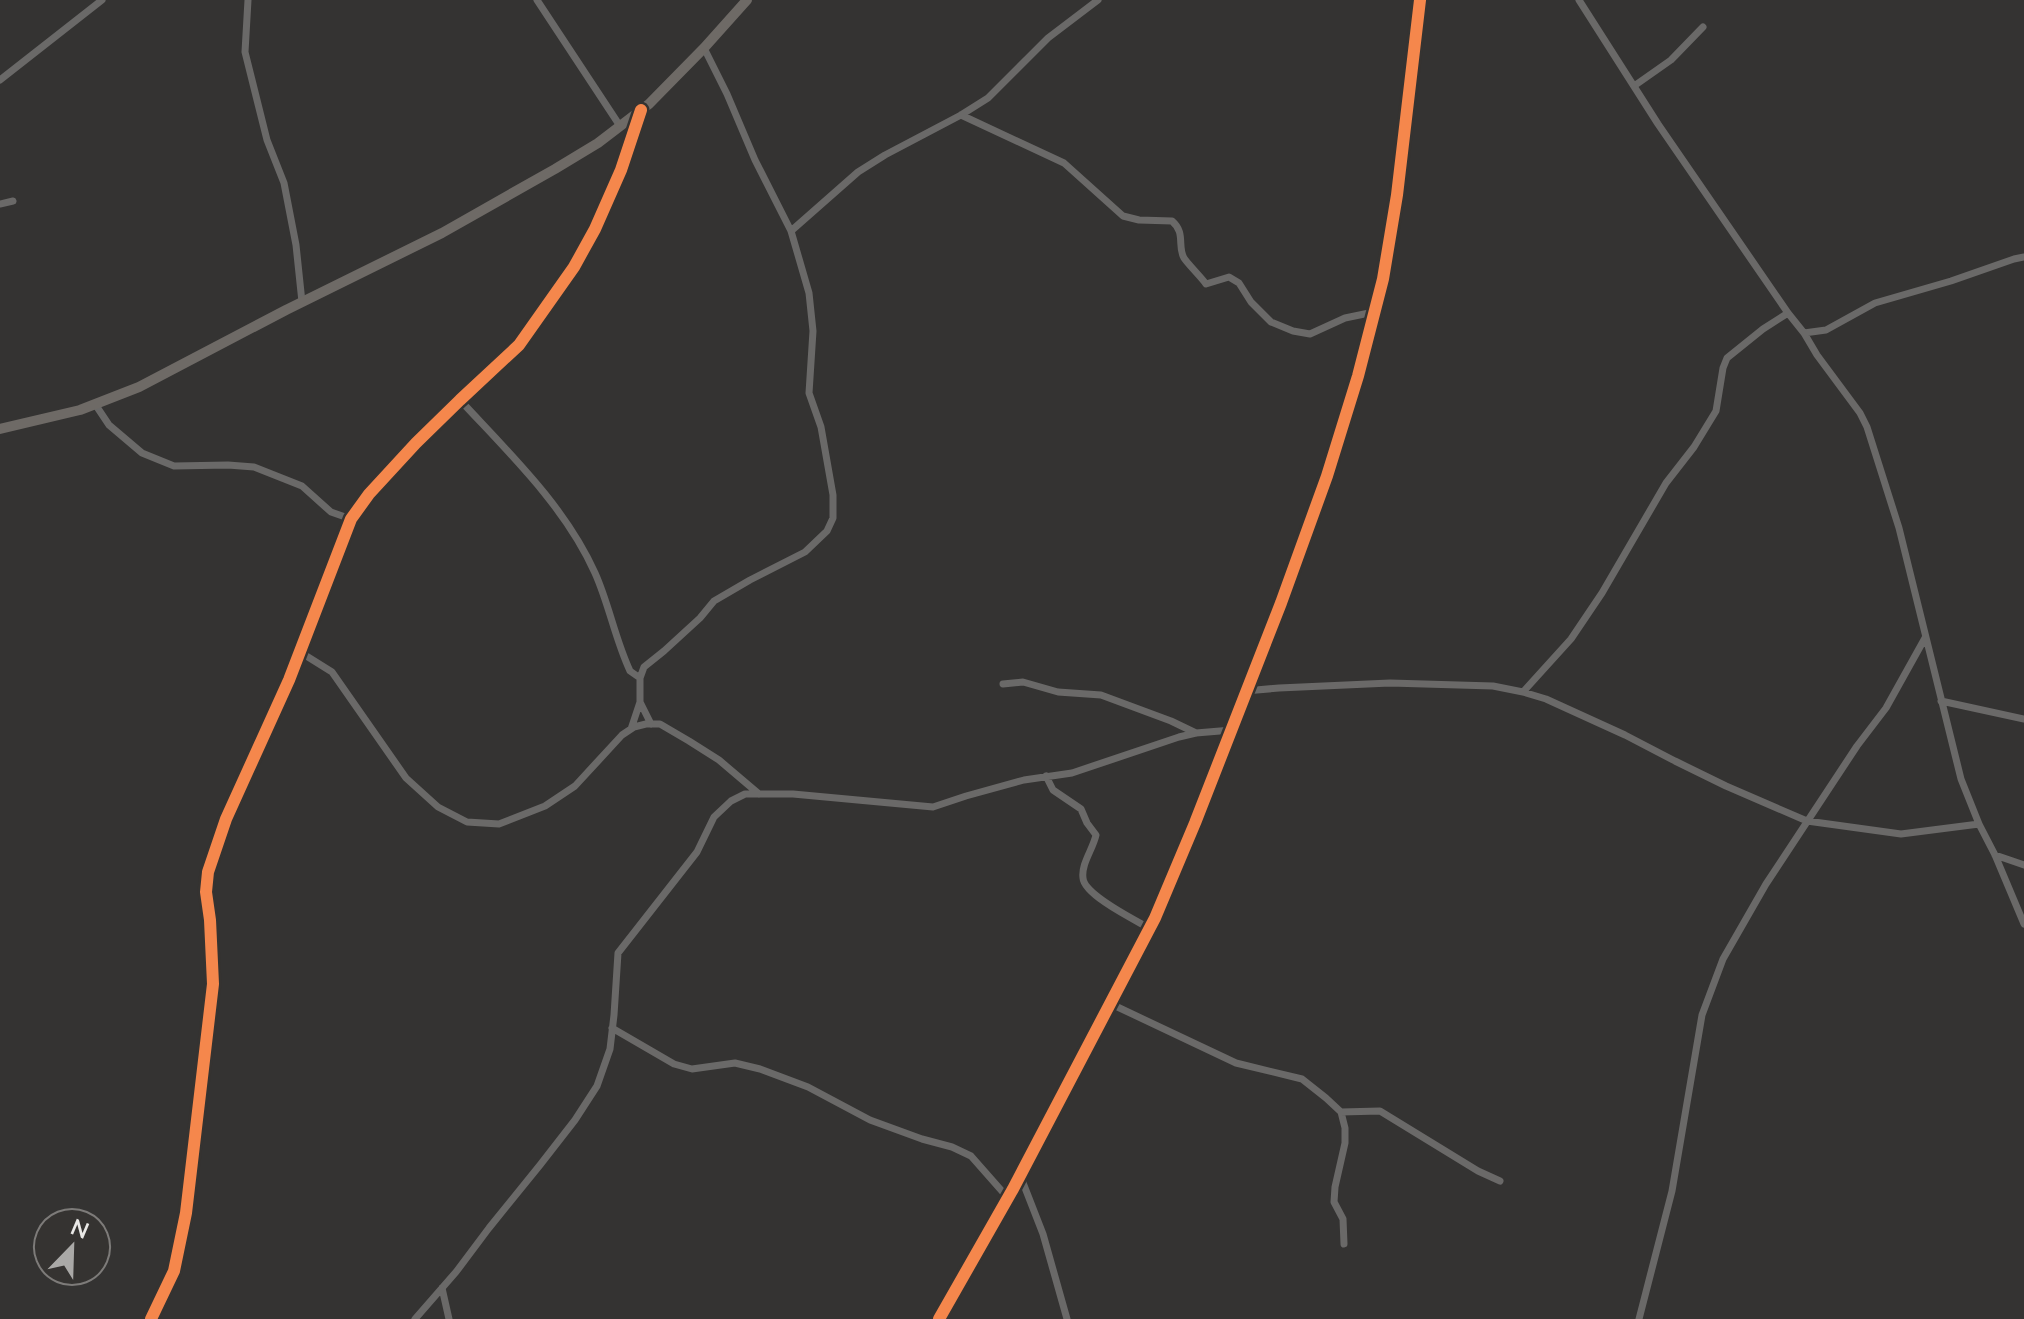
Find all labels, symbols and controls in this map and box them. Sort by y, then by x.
north arrow [32,1207,112,1287]
text: N [67,1212,93,1244]

